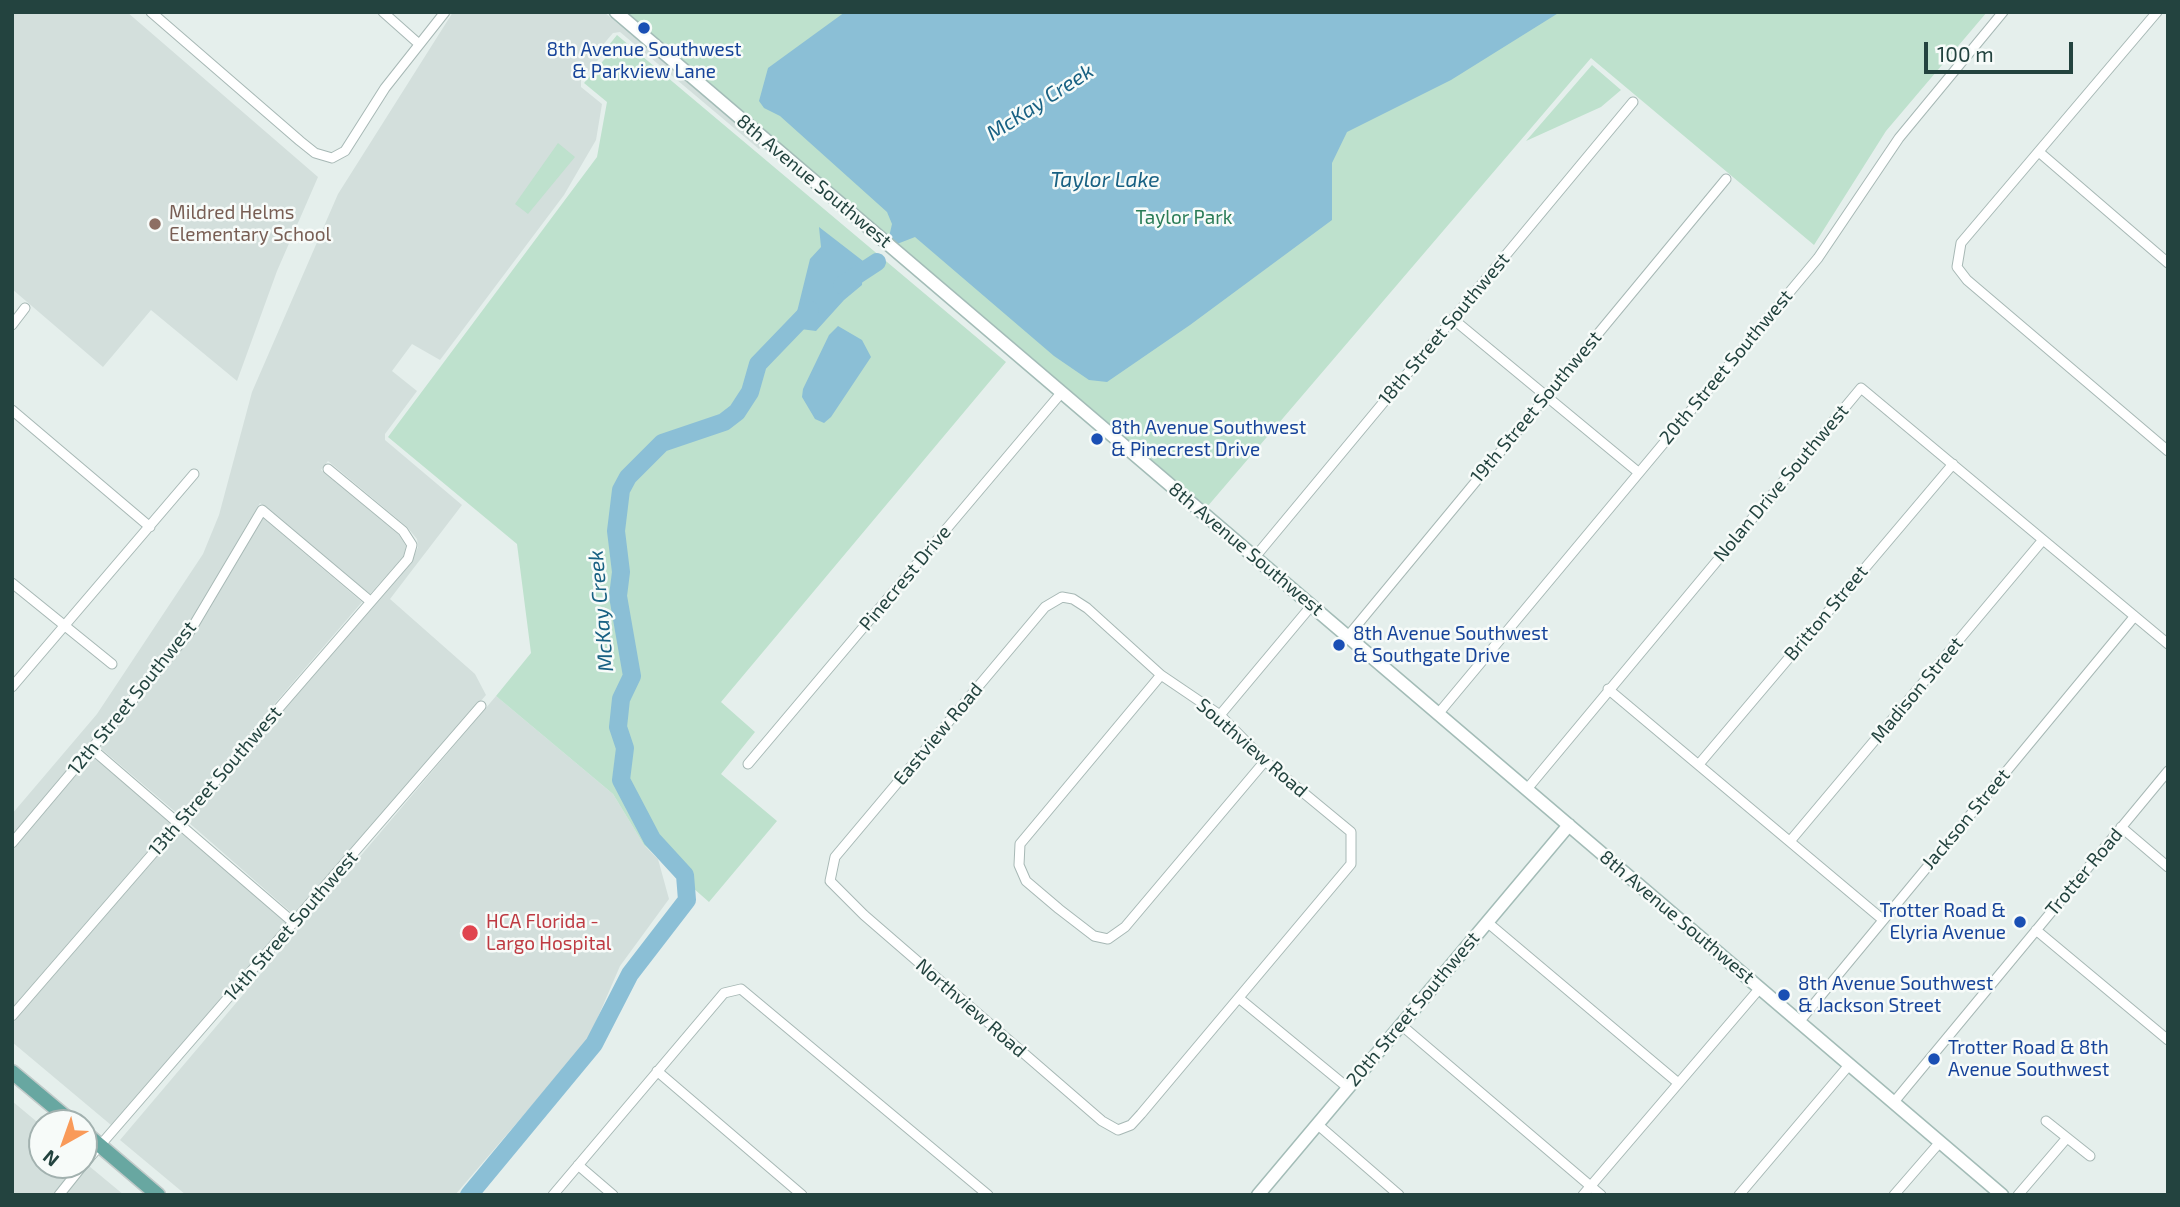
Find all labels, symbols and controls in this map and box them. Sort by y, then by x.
marker: 8th Avenue Southwest & Parkview Lane [636,20,652,36]
scale bar [1928,28,2077,72]
place label: 8th Avenue Southwest & Parkview Lane [546,39,742,83]
text: 100 m [1937,41,1994,66]
water label: McKay Creek [982,58,1098,146]
street label: 8th Avenue Southwest [732,110,896,252]
water label: Taylor Lake [1050,167,1160,193]
place label: Mildred Helms Elementary School [169,202,331,246]
park label: Taylor Park [1136,207,1232,229]
marker: Mildred Helms Elementary School [147,216,163,232]
street label: 18th Street Southwest [1374,248,1514,410]
street label: 20th Street Southwest [1655,285,1797,449]
street label: 19th Street Southwest [1466,326,1606,488]
street label: Nolan Drive Southwest [1709,400,1853,566]
place label: 8th Avenue Southwest & Pinecrest Drive [1111,417,1306,461]
marker: 8th Avenue Southwest & Pinecrest Drive [1089,431,1105,447]
street label: 8th Avenue Southwest [1164,478,1328,620]
street label: Pinecrest Drive [854,521,956,635]
water label: McKay Creek [583,549,619,673]
street label: Britton Street [1780,561,1872,665]
street label: 12th Street Southwest [63,617,201,779]
place label: 8th Avenue Southwest & Southgate Drive [1353,623,1548,667]
street label: Madison Street [1866,632,1968,748]
marker: 8th Avenue Southwest & Southgate Drive [1331,637,1347,653]
street label: Eastview Road [889,678,987,790]
street label: Southview Road [1192,694,1312,802]
street label: 13th Street Southwest [144,701,286,861]
street label: Jackson Street [1917,764,2015,874]
street label: Trotter Road [2041,823,2127,921]
street label: 14th Street Southwest [219,846,363,1006]
street label: 8th Avenue Southwest [1595,846,1759,988]
place label: Trotter Road & Elyria Avenue [1879,900,2006,944]
place label: HCA Florida - Largo Hospital [486,911,611,955]
marker: Trotter Road & Elyria Avenue [2012,914,2028,930]
marker: HCA Florida - Largo Hospital [460,923,480,943]
street label: 20th Street Southwest [1342,927,1484,1091]
street label: Northview Road [911,954,1031,1062]
place label: 8th Avenue Southwest & Jackson Street [1798,973,1993,1017]
marker: 8th Avenue Southwest & Jackson Street [1776,987,1792,1003]
place label: Trotter Road & 8th Avenue Southwest [1948,1037,2109,1081]
marker: Trotter Road & 8th Avenue Southwest [1926,1051,1942,1067]
north arrow [28,1109,98,1179]
text: N [38,1146,63,1172]

